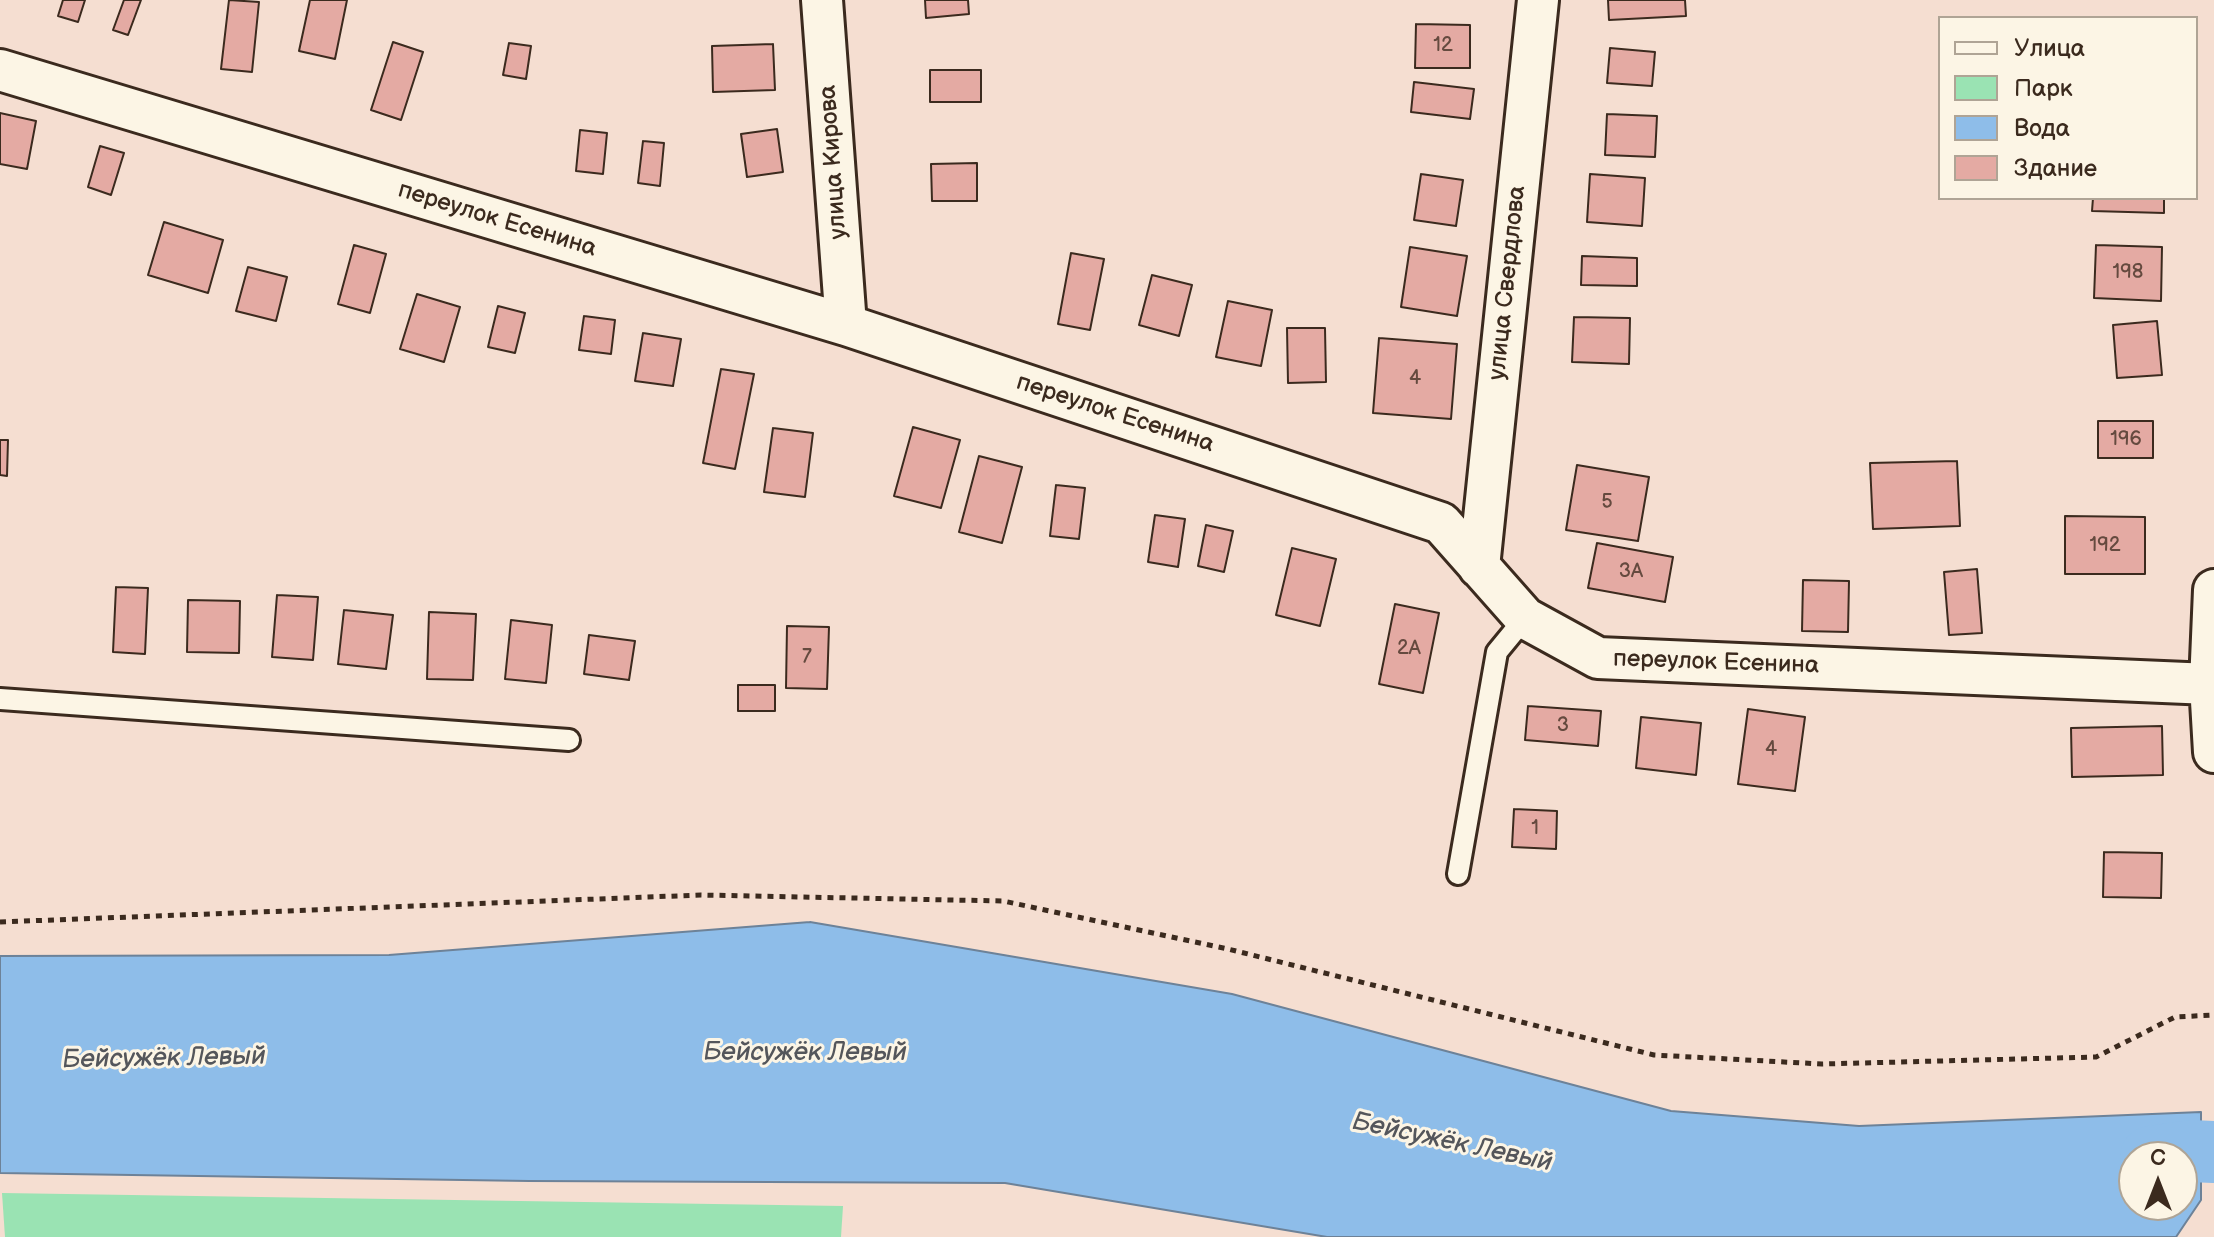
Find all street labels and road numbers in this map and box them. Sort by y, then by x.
street label: улица Кирова [814,84,854,240]
street label: переулок Есенина [394,176,600,264]
street label: улица Свердлова [1483,184,1533,382]
street label: переулок Есенина [1013,368,1217,460]
street label: переулок Есенина [1612,645,1820,681]

